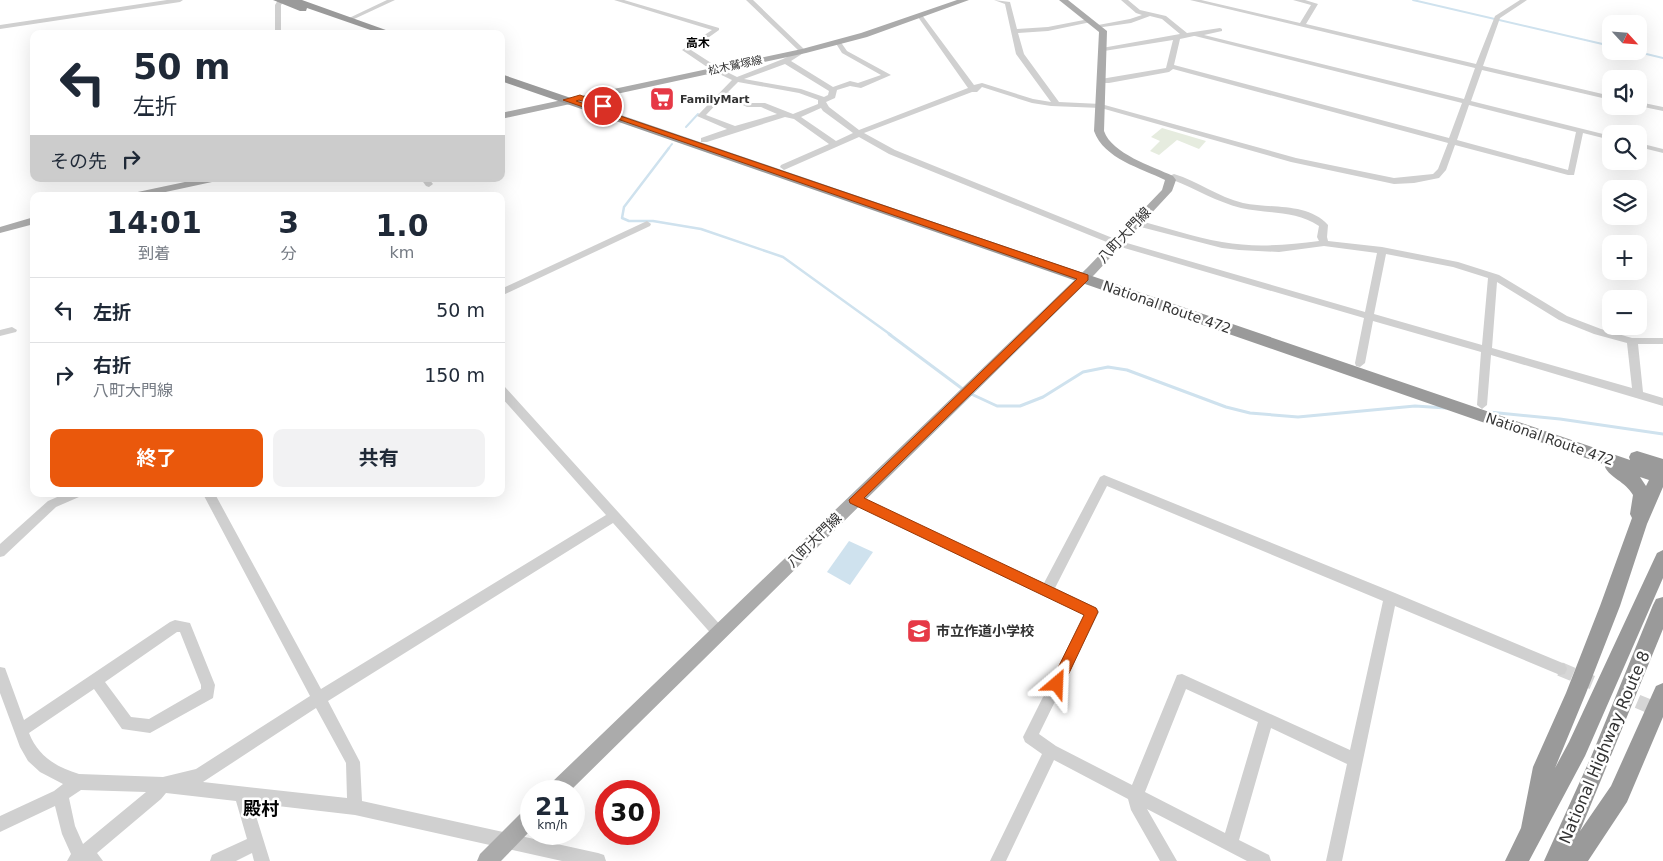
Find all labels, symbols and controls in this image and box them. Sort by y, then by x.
north arrow [1602,15,1648,60]
map controls [1602,15,1647,335]
district label: 高木 [686,36,710,50]
text: 50 m [133,47,230,87]
icon: left [50,50,115,115]
street label: 松木鷲塚線 [707,53,763,78]
button: sound [1602,70,1647,115]
pin [582,85,624,127]
supermarket icon: FamilyMart [649,86,675,112]
icon: arrive [589,92,617,120]
place label: FamilyMart [680,93,750,106]
text: 左折 [133,94,177,119]
button: search [1602,125,1647,170]
icon: right [117,145,145,173]
text: その先 [50,150,107,172]
button: layers [1602,180,1647,225]
street label: 八町大門線 [1094,204,1154,266]
text: 14:01 [106,205,202,240]
text: 3 [278,205,299,240]
text: 1.0 [375,208,429,243]
button: + [1602,235,1647,280]
text: km [390,243,414,262]
text: 到着 [138,244,170,263]
text: 分 [281,244,297,263]
street label: National Route 472 [1101,278,1233,336]
button: − [1602,290,1647,335]
icon: left [50,296,78,324]
text: 50 m [436,299,485,321]
text: 左折 [93,301,131,323]
text: 右折 [93,354,131,376]
icon: right [50,361,78,389]
text: 150 m [424,364,485,386]
text: 八町大門線 [93,381,173,400]
street label: National Route 472 [1484,410,1616,468]
button: 終了 [50,429,263,487]
button: 共有 [273,429,485,487]
street label: 八町大門線 [784,510,844,570]
school or university icon: 市立作道小学校 [906,618,932,644]
place label: 市立作道小学校 [936,623,1034,639]
street label: National Highway Route 8 [1555,648,1654,846]
position arrow [1030,657,1082,709]
speed limit sign: 30 [595,780,660,845]
text: 21 [535,792,570,821]
district label: 殿村 [243,798,279,819]
text: km/h [537,818,568,832]

